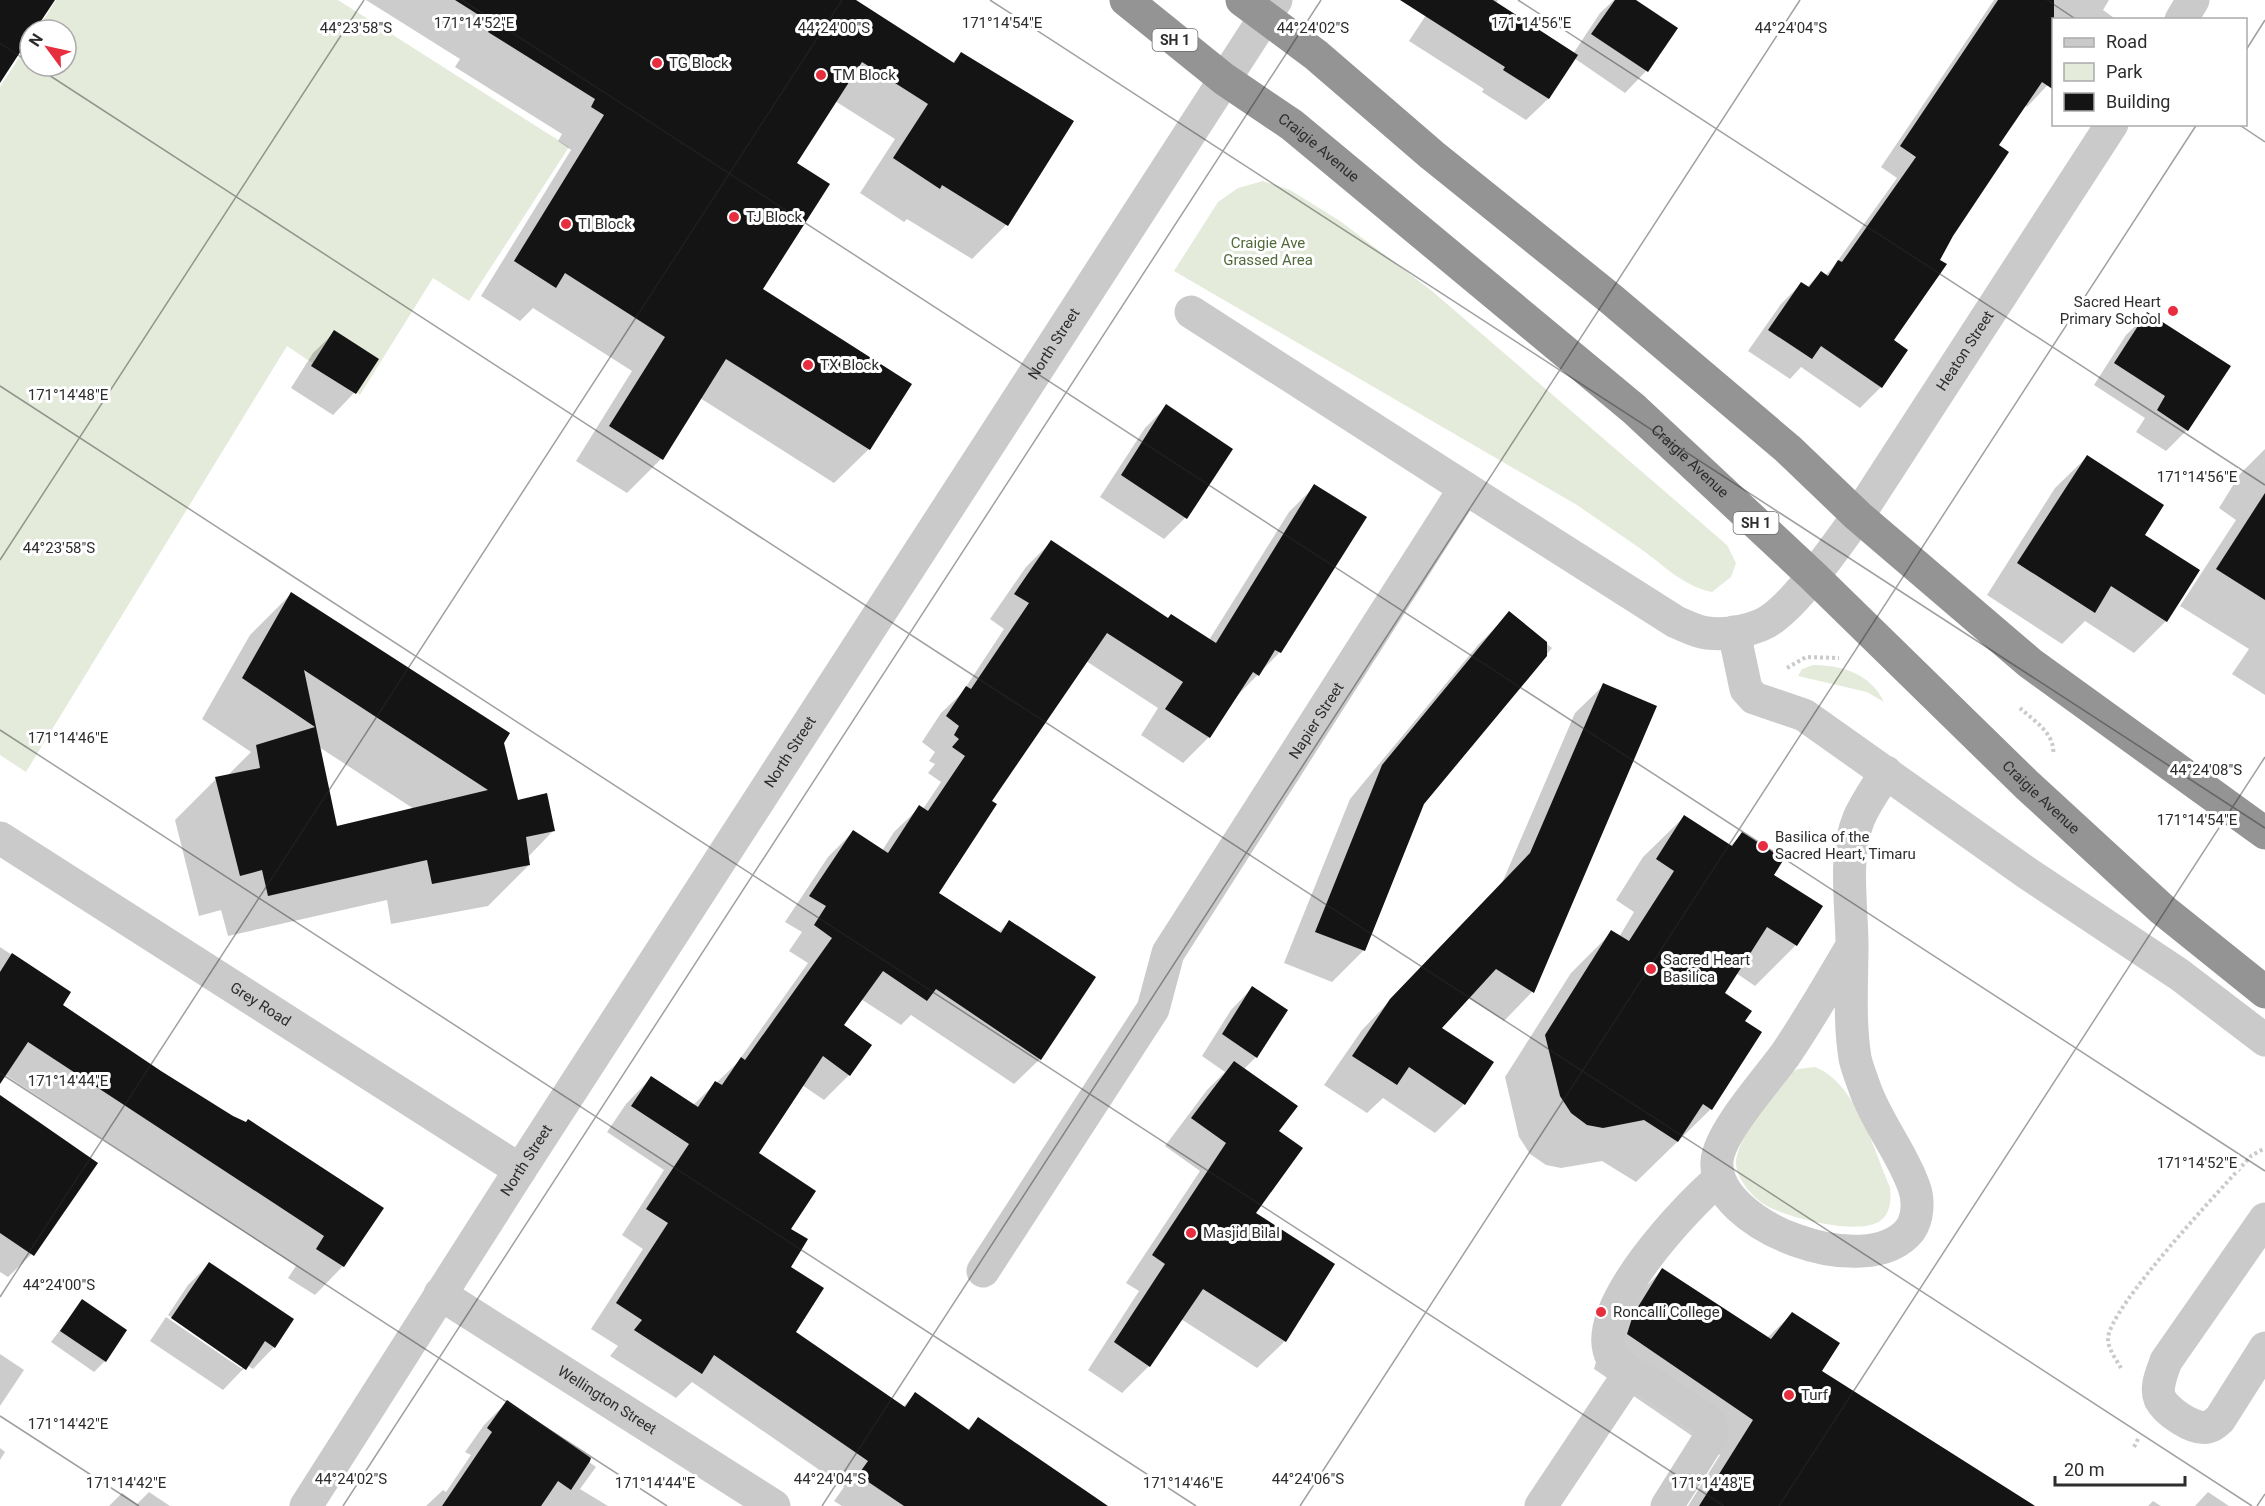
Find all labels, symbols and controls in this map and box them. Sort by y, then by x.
text: 171°14'52"E [434,14,515,32]
text: 171°14'54"E [962,14,1043,32]
text: 171°14'56"E [1491,14,1572,32]
north arrow [18,18,78,78]
legend [2052,18,2247,126]
text: 44°23'58"S [320,19,392,37]
text: 44°24'00"S [798,19,870,37]
text: 44°24'02"S [1277,19,1349,37]
text: 44°24'04"S [1755,19,1827,37]
road number: SH 1 [1152,29,1198,51]
text: N [25,30,47,50]
text: Road [2106,31,2147,52]
place label: TG Block [669,54,729,72]
marker: TG Block [650,56,664,70]
text: Park [2106,61,2143,82]
place label: TM Block [833,66,896,84]
marker: TM Block [814,68,828,82]
text: Building [2106,91,2170,112]
street label: Craigie Avenue [1275,109,1363,186]
place label: TJ Block [746,208,803,226]
marker: TJ Block [727,210,741,224]
place label: TI Block [578,215,632,233]
marker: TI Block [559,217,573,231]
park label: Craigie Ave Grassed Area [1223,234,1313,269]
place label: Sacred Heart Primary School [2060,293,2161,328]
marker: Sacred Heart Primary School [2166,304,2180,318]
street label: North Street [1024,305,1083,383]
street label: Heaton Street [1932,307,1998,394]
place label: TX Block [820,356,879,374]
marker: TX Block [801,358,815,372]
text: 171°14'48"E [28,386,109,404]
street label: Craigie Avenue [1647,421,1732,502]
text: 171°14'56"E [2157,468,2238,486]
road number: SH 1 [1734,512,1778,534]
text: 44°23'58"S [23,539,95,557]
street label: Napier Street [1285,679,1348,762]
street label: North Street [760,713,820,791]
text: 171°14'46"E [28,729,109,747]
street label: Craigie Avenue [1998,757,2083,838]
text: 44°24'08"S [2170,761,2242,779]
text: 171°14'54"E [2157,811,2238,829]
place label: Basilica of the Sacred Heart, Timaru [1775,828,1916,863]
marker: Basilica of the Sacred Heart, Timaru [1756,839,1770,853]
place label: Sacred Heart Basilica [1663,951,1750,986]
marker: Sacred Heart Basilica [1644,962,1658,976]
street label: Grey Road [227,978,294,1030]
text: 171°14'44"E [28,1072,109,1090]
street label: North Street [497,1121,556,1199]
text: 171°14'52"E [2157,1154,2238,1172]
place label: Masjid Bilal [1203,1224,1280,1242]
marker: Masjid Bilal [1184,1226,1198,1240]
text: 44°24'00"S [23,1276,95,1294]
place label: Roncalli College [1613,1303,1720,1321]
marker: Roncalli College [1594,1305,1608,1319]
street label: Wellington Street [554,1362,660,1438]
place label: Turf [1801,1386,1829,1404]
marker: Turf [1782,1388,1796,1402]
text: 171°14'42"E [28,1415,109,1433]
scale bar [2055,1449,2186,1487]
text: 20 m [2064,1459,2104,1480]
text: 44°24'02"S [315,1470,387,1488]
text: 44°24'04"S [794,1470,866,1488]
text: 44°24'06"S [1272,1470,1344,1488]
text: 171°14'42"E [86,1474,167,1492]
text: 171°14'44"E [615,1474,696,1492]
text: 171°14'46"E [1143,1474,1224,1492]
text: 171°14'48"E [1671,1474,1752,1492]

